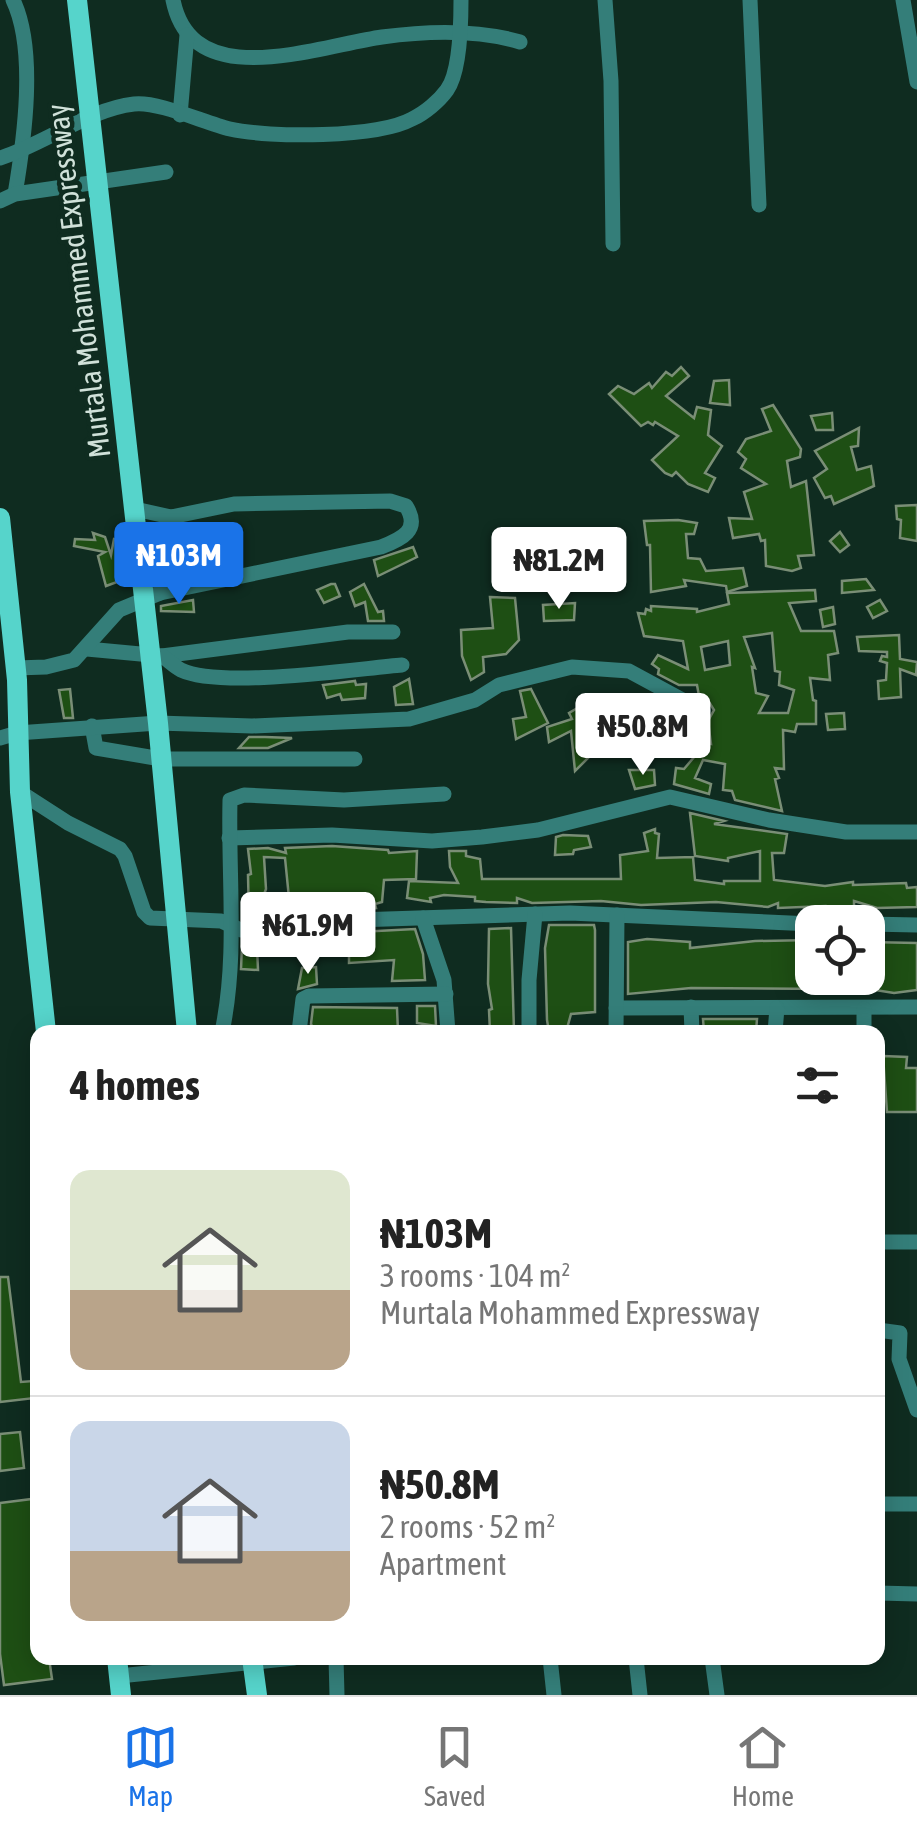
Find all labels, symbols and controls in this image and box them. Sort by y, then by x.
street label: Murtala Mohammed Expressway [39,102,117,460]
pin: ₦103M [109,522,249,607]
pin: ₦81.2M [478,527,640,612]
text: ₦103M [136,536,222,573]
text: ₦81.2M [513,541,605,578]
pin: ₦50.8M [562,693,724,778]
text: ₦50.8M [597,707,689,744]
pin: ₦61.9M [227,892,389,977]
map controls [795,905,885,995]
button: locate [795,905,885,995]
text: ₦61.9M [262,906,354,943]
icon: filters [790,1058,845,1113]
text: 4 homes [70,1061,200,1109]
text: ₦103M [380,1209,492,1257]
icon: home [150,1210,270,1330]
text: 3 rooms · 104 m² [380,1257,570,1294]
text: Murtala Mohammed Expressway [380,1294,760,1331]
text: ₦50.8M [380,1460,500,1508]
icon: home [150,1461,270,1581]
text: 2 rooms · 52 m² [380,1508,555,1545]
text: Apartment [380,1545,506,1582]
tab: Map [123,1720,178,1812]
tab: Saved [424,1720,486,1812]
tab: Home [732,1720,794,1812]

